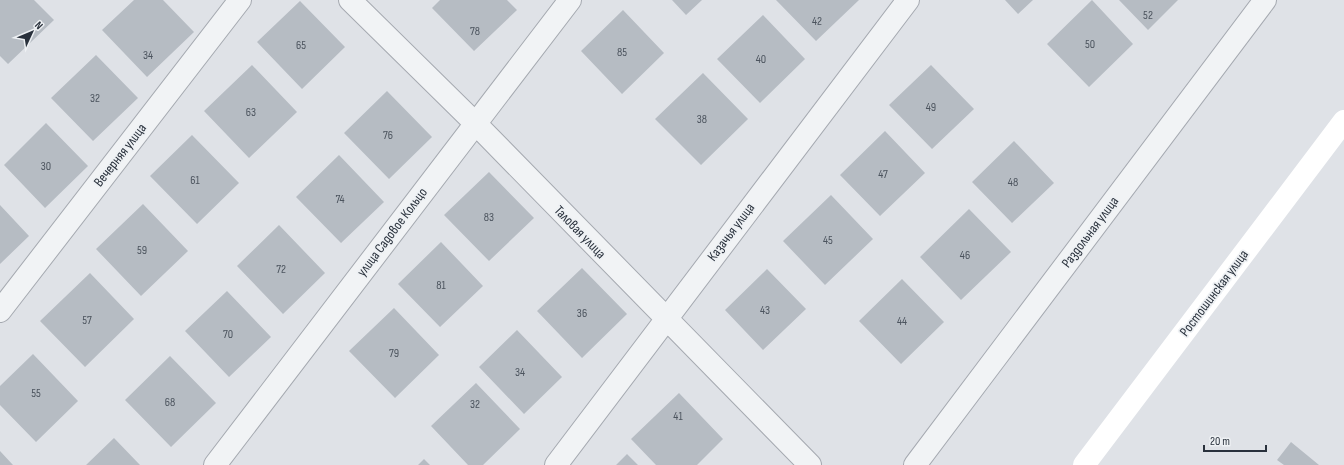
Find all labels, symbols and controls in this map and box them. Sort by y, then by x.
house number: 52 [1143,8,1153,23]
north arrow [12,12,52,52]
house number: 42 [812,14,822,29]
text: N [32,19,46,32]
house number: 78 [470,24,480,39]
house number: 50 [1085,37,1095,52]
house number: 65 [296,38,306,53]
house number: 85 [617,45,627,60]
house number: 34 [143,48,153,63]
house number: 40 [756,52,766,67]
house number: 32 [90,91,100,106]
house number: 49 [926,100,936,115]
house number: 63 [246,105,256,120]
house number: 38 [697,112,707,127]
street label: Вечерняя улица [90,120,150,190]
house number: 76 [383,128,393,143]
house number: 30 [41,159,51,174]
house number: 47 [878,167,888,182]
house number: 61 [190,173,201,188]
house number: 48 [1008,175,1018,190]
street label: улица Садовое Кольцо [353,184,431,280]
house number: 74 [335,192,345,207]
street label: Раздольная улица [1058,193,1122,271]
street label: Казачья улица [704,200,758,264]
street label: Таловая улица [551,202,609,262]
house number: 83 [484,210,494,225]
house number: 45 [823,233,833,248]
house number: 59 [137,243,147,258]
street label: Ростошинская улица [1176,246,1252,340]
house number: 46 [960,248,970,263]
house number: 72 [276,262,286,277]
house number: 81 [436,278,447,293]
house number: 43 [760,303,770,318]
house number: 36 [577,306,587,321]
house number: 57 [82,313,92,328]
house number: 44 [897,314,907,329]
house number: 70 [223,327,233,342]
house number: 79 [389,346,399,361]
house number: 34 [515,365,525,380]
house number: 55 [31,386,41,401]
house number: 68 [165,395,175,410]
house number: 32 [470,397,480,412]
house number: 41 [673,409,683,424]
scale bar [1204,427,1266,453]
text: 20 m [1210,434,1230,449]

